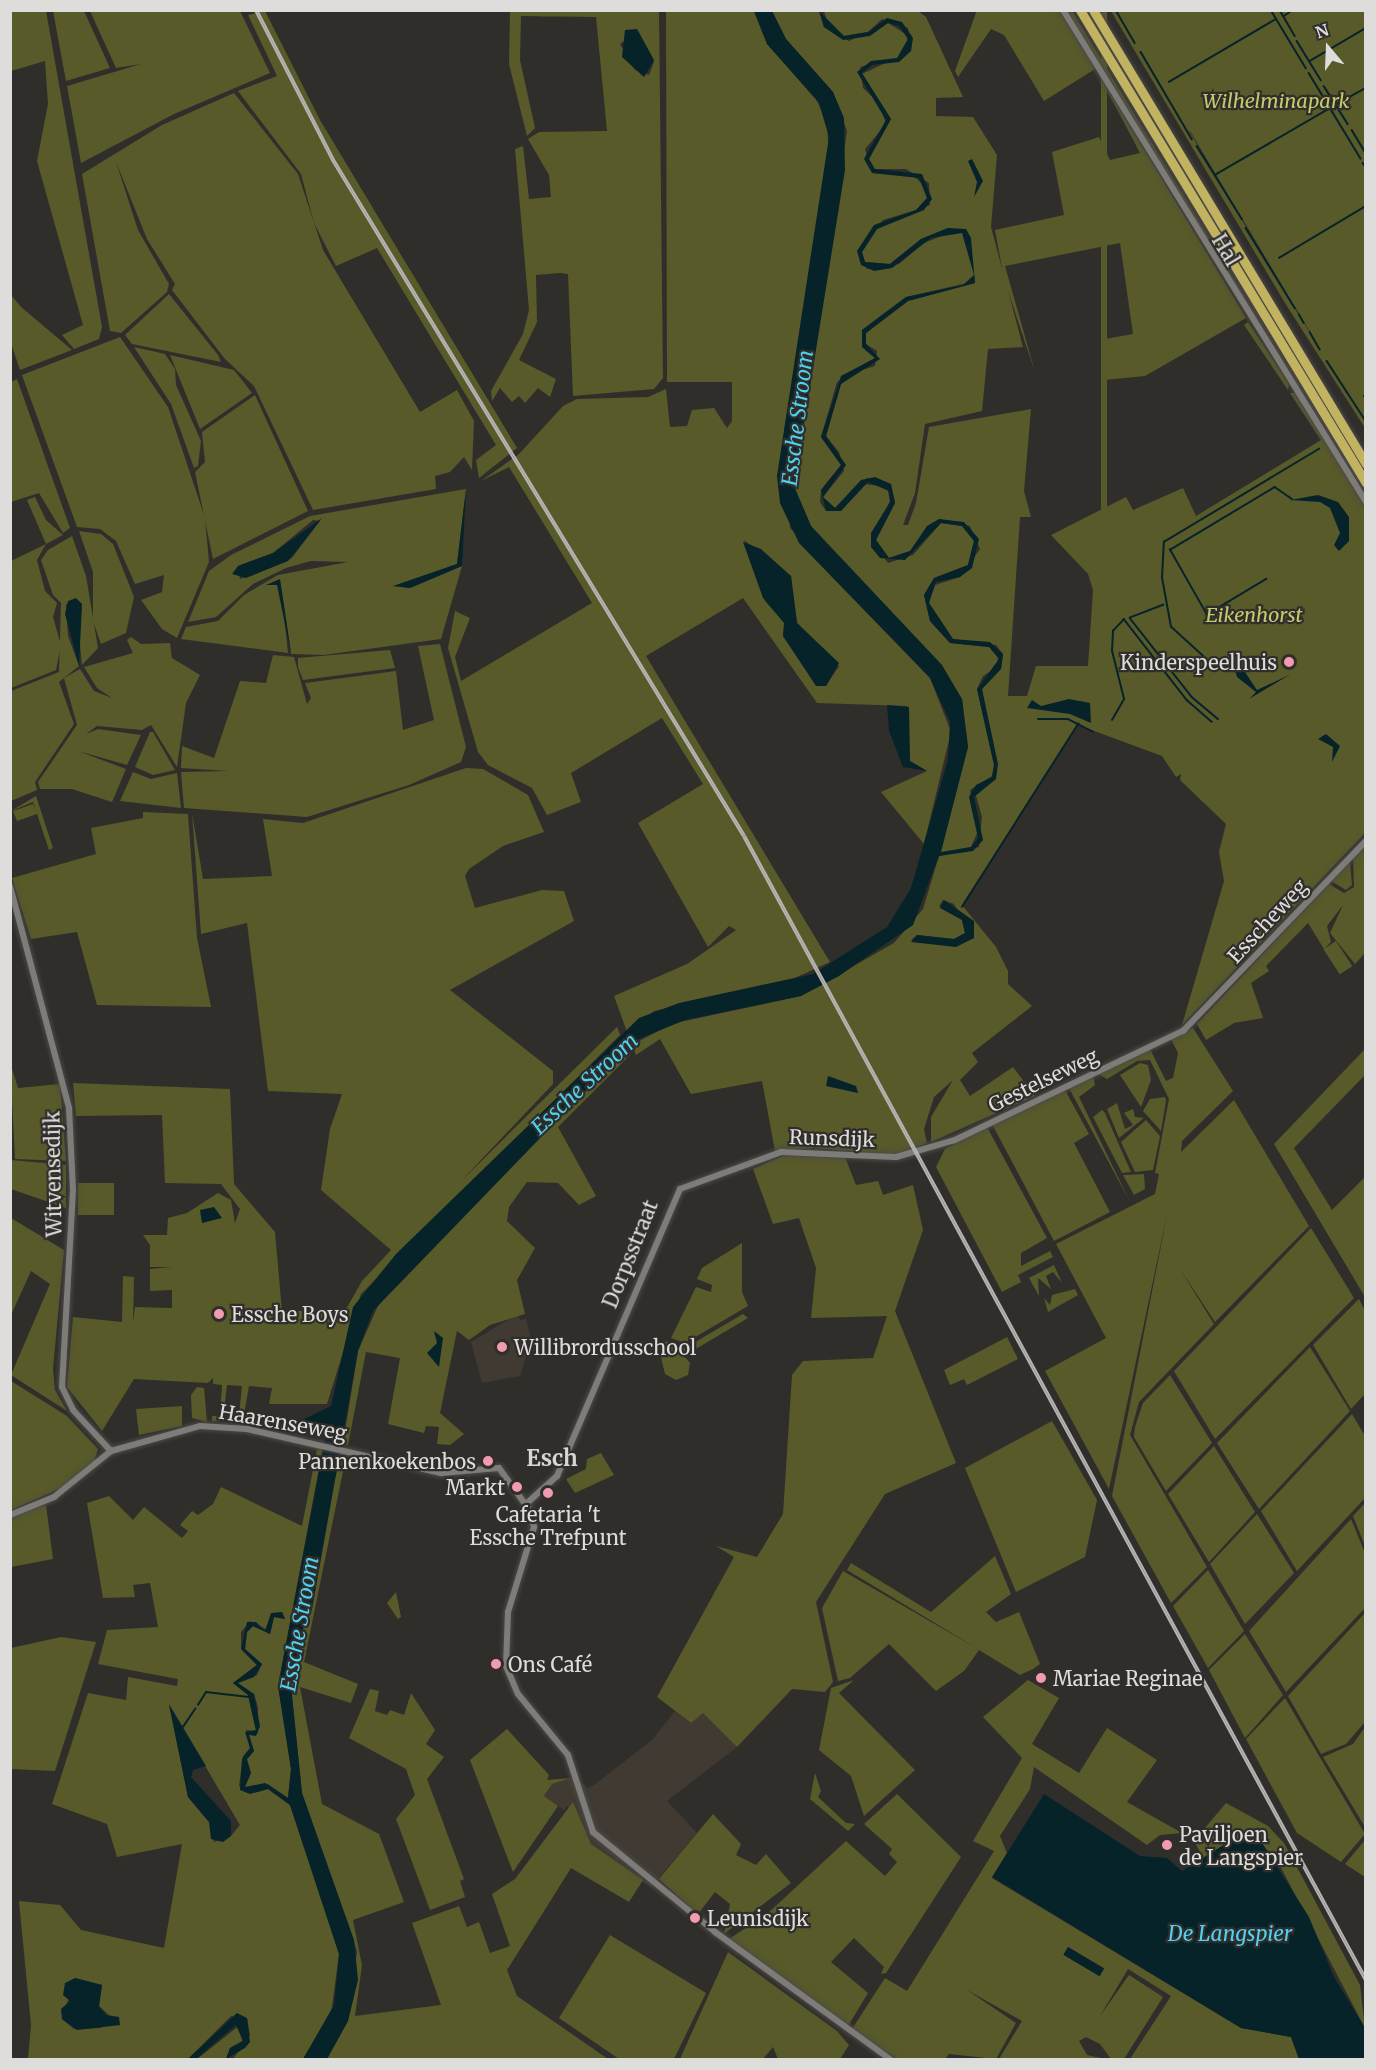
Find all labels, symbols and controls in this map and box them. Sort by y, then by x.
north arrow [1298,18,1358,78]
text: N [1313,19,1331,42]
park label: Wilhelminapark [1203,88,1349,112]
street label: Hal [1207,230,1245,270]
water label: Essche Stroom [777,349,819,487]
park label: Eikenhorst [1206,602,1302,626]
place label: Kinderspeelhuis [1120,650,1277,674]
marker: Kinderspeelhuis [1282,655,1296,669]
street label: Esscheweg [1222,874,1312,968]
water label: Essche Stroom [526,1028,644,1140]
street label: Gestelseweg [984,1043,1102,1117]
street label: Witvensedijk [40,1111,66,1237]
street label: Runsdijk [789,1125,875,1151]
street label: Dorpsstraat [598,1197,662,1311]
place label: Essche Boys [231,1302,349,1326]
marker: Essche Boys [212,1307,226,1321]
place label: Willibrordusschool [514,1335,696,1359]
marker: Willibrordusschool [495,1340,509,1354]
street label: Haarenseweg [217,1399,349,1445]
district label: Esch [526,1446,578,1472]
place label: Pannenkoekenbos [298,1449,476,1473]
marker: Pannenkoekenbos [481,1454,495,1468]
place label: Markt [445,1475,505,1499]
marker: Markt [510,1480,524,1494]
marker: Cafetaria 't Essche Trefpunt [541,1486,555,1500]
place label: Cafetaria 't Essche Trefpunt [470,1502,626,1549]
water label: Essche Stroom [276,1554,324,1694]
place label: Ons Café [508,1652,592,1676]
marker: Ons Café [489,1657,503,1671]
place label: Mariae Reginae [1053,1666,1203,1690]
marker: Mariae Reginae [1034,1671,1048,1685]
place label: Paviljoen de Langspier [1179,1822,1303,1869]
marker: Paviljoen de Langspier [1160,1838,1174,1852]
place label: Leunisdijk [707,1906,809,1930]
marker: Leunisdijk [688,1911,702,1925]
water label: De Langspier [1168,1921,1292,1947]

